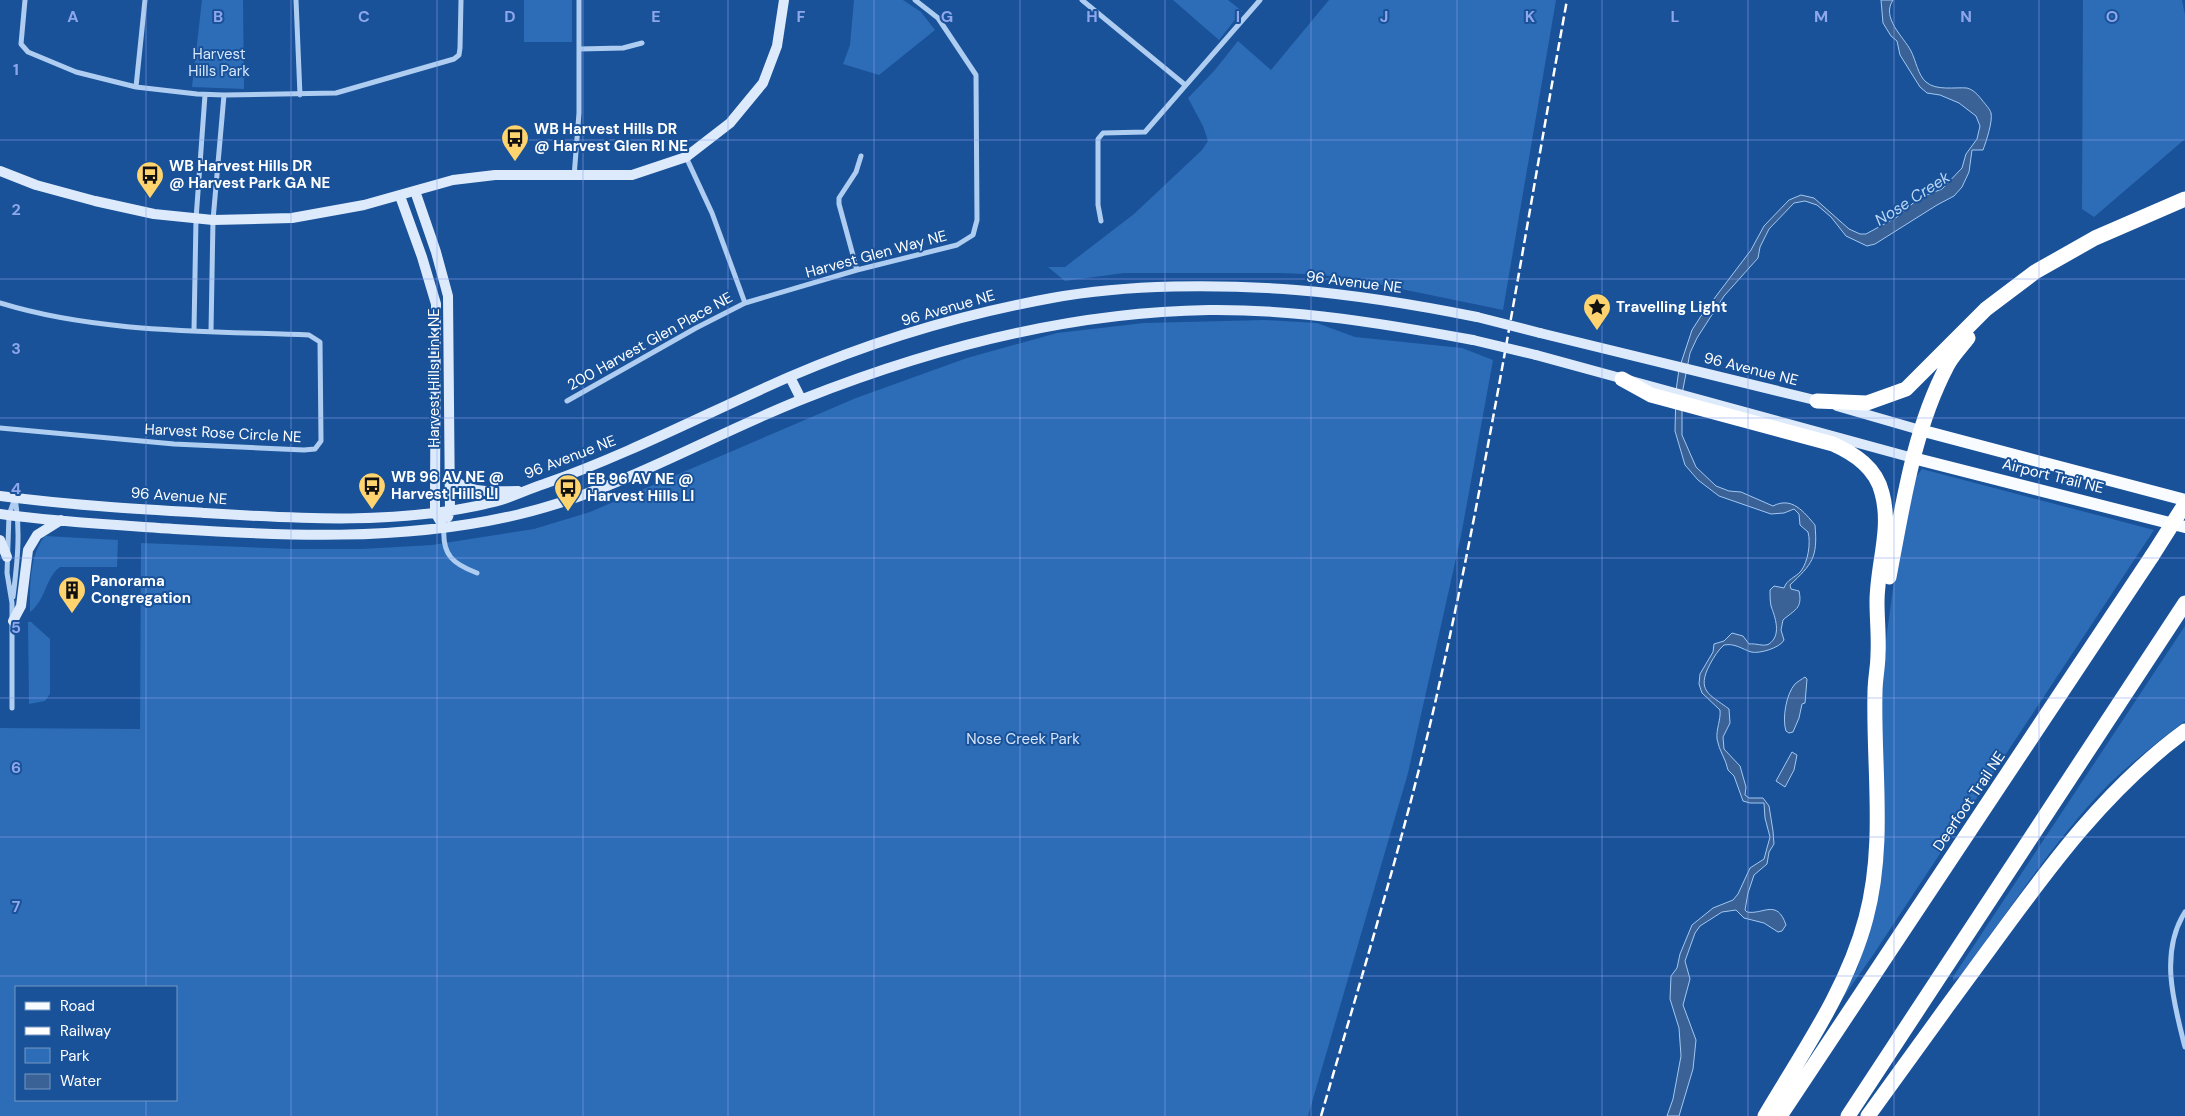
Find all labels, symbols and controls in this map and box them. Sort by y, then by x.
text: A [67,6,79,27]
text: B [213,6,223,27]
text: C [358,6,370,27]
text: D [504,6,516,27]
text: E [651,6,661,27]
text: F [797,6,806,27]
text: G [941,6,953,27]
text: H [1086,6,1098,27]
text: I [1236,6,1240,27]
text: J [1380,6,1388,27]
text: K [1525,6,1536,27]
text: L [1671,6,1680,27]
text: M [1814,6,1828,27]
text: N [1960,6,1972,27]
text: O [2106,6,2118,27]
park label: Harvest Hills Park [188,44,250,81]
text: 1 [13,59,19,80]
place label: WB Harvest Hills DR @ Harvest Glen RI NE [534,119,688,156]
bus stop icon: WB Harvest Hills DR @ Harvest Glen RI NE [500,123,530,162]
place label: WB Harvest Hills DR @ Harvest Park GA NE [169,156,330,193]
bus stop icon: WB Harvest Hills DR @ Harvest Park GA NE [135,160,165,199]
water label: Nose Creek [1871,166,1955,231]
text: 2 [11,199,21,220]
street label: Harvest Glen Way NE [803,225,949,283]
street label: 96 Avenue NE [1305,266,1403,298]
street label: 96 Avenue NE [899,285,997,331]
street label: 200 Harvest Glen Place NE [564,287,736,395]
place icon: Travelling Light [1582,292,1612,331]
place label: Travelling Light [1616,297,1727,317]
street label: Harvest Hills Link NE [424,308,444,448]
text: 3 [11,338,21,359]
street label: 96 Avenue NE [1702,348,1800,390]
street label: Harvest Rose Circle NE [144,419,302,447]
street label: 96 Avenue NE [521,430,619,484]
street label: Airport Trail NE [2000,454,2106,498]
place label: WB 96 AV NE @ Harvest Hills LI [391,467,504,504]
place label: EB 96 AV NE @ Harvest Hills LI [587,469,694,506]
bus stop icon: WB 96 AV NE @ Harvest Hills LI [357,471,387,510]
bus stop icon: EB 96 AV NE @ Harvest Hills LI [553,473,583,512]
text: 4 [11,478,21,499]
street label: 96 Avenue NE [130,483,228,509]
place label: Panorama Congregation [91,571,191,608]
building icon: Panorama Congregation [57,575,87,614]
text: 5 [11,617,21,638]
park label: Nose Creek Park [966,729,1080,749]
street label: Deerfoot Trail NE [1928,747,2010,855]
text: 6 [11,757,21,778]
text: 7 [12,896,21,917]
legend [15,986,178,1101]
text: Road [60,996,95,1016]
text: Railway [60,1021,112,1041]
text: Park [60,1046,90,1066]
text: Water [60,1071,102,1091]

